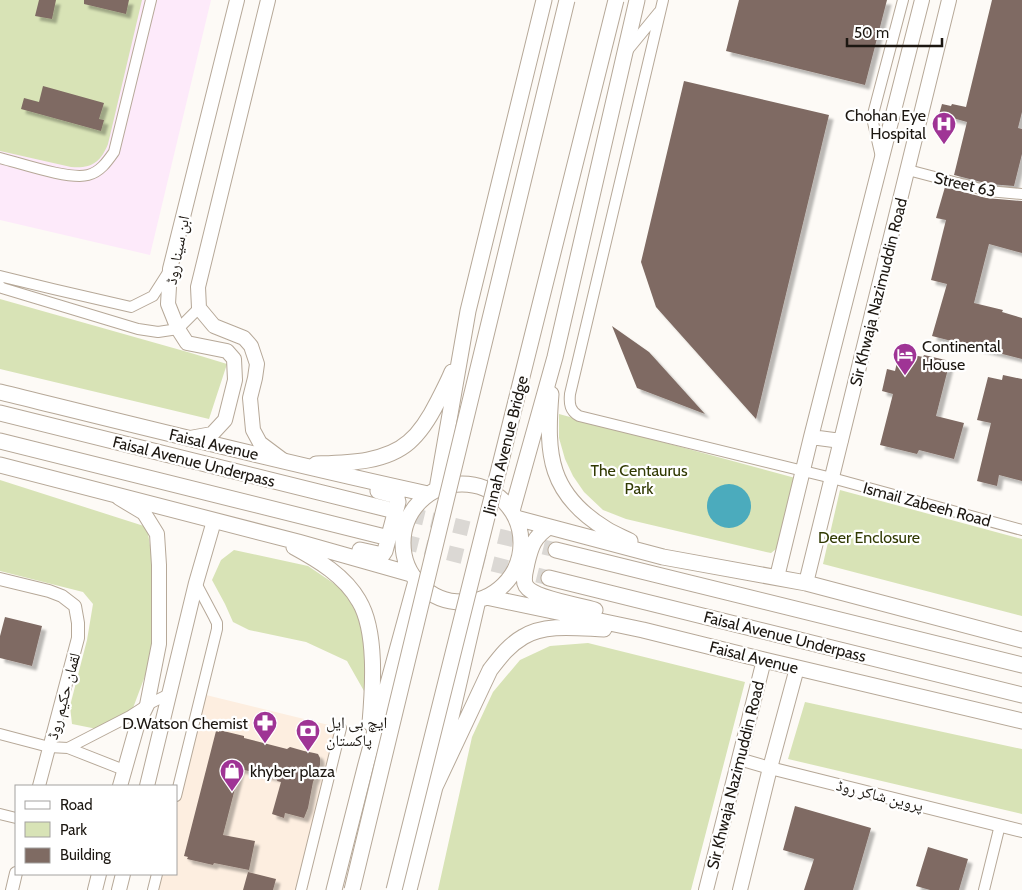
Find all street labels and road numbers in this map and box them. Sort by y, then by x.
street label: Street 63 [932,168,997,201]
street label: Sir Khwaja Nazimuddin Road [846,196,911,388]
street label: ابن سینا روڈ [161,214,194,286]
street label: Jinnah Avenue Bridge [479,374,532,518]
street label: Faisal Avenue [167,425,260,464]
street label: Faisal Avenue Underpass [111,432,277,491]
street label: Ismail Zabeeh Road [861,478,993,531]
street label: Faisal Avenue Underpass [702,607,868,665]
street label: Faisal Avenue [708,637,800,677]
street label: لقمان حکیم روڈ [43,651,85,742]
street label: Sir Khwaja Nazimuddin Road [703,679,768,871]
street label: پروین شاکر روڈ [834,775,926,817]

